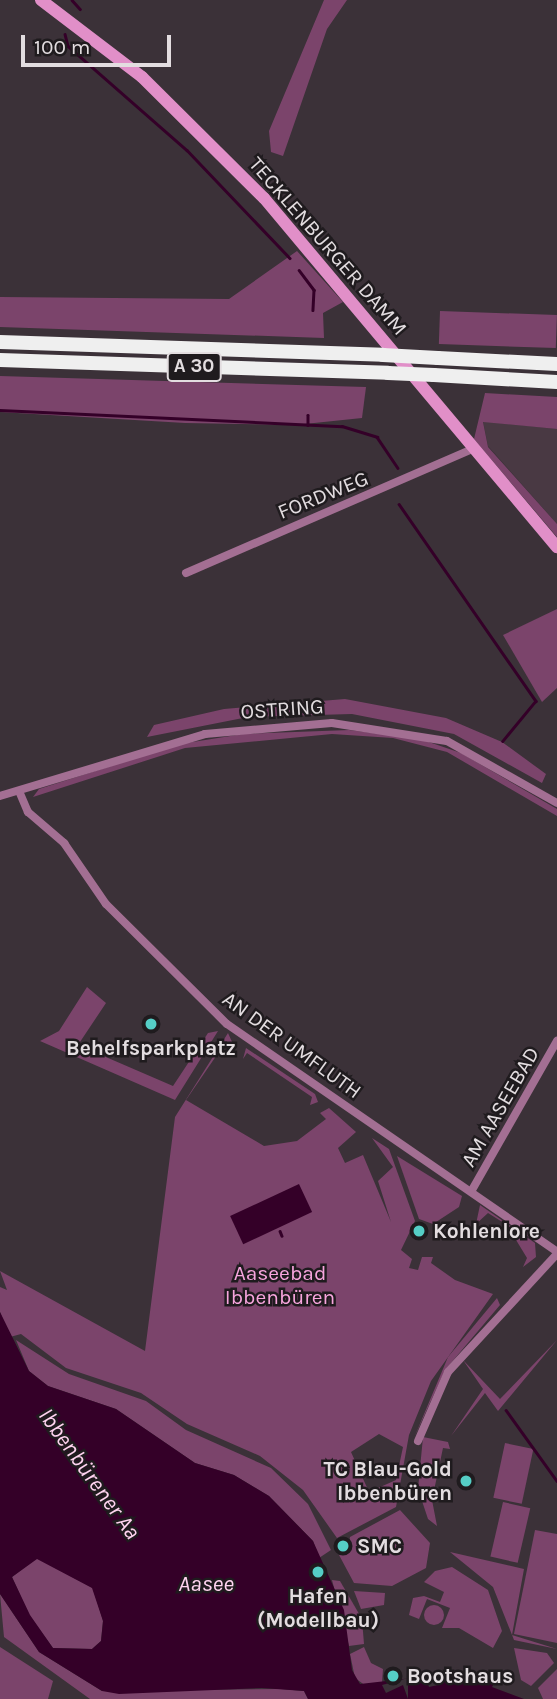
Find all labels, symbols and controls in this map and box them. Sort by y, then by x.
scale bar [24,21,175,65]
text: 100 m [34,35,91,59]
street label: TECKLENBURGER DAMM [244,152,412,340]
road number: A 30 [166,352,222,382]
street label: FORDWEG [274,465,372,525]
street label: OSTRING [240,694,324,724]
street label: AN DER UMFLUTH [218,986,366,1104]
marker: Behelfsparkplatz [143,1016,159,1032]
place label: Behelfsparkplatz [66,1035,236,1061]
street label: AM AASEEBAD [456,1043,544,1171]
place label: Kohlenlore [433,1218,540,1244]
marker: Kohlenlore [411,1223,427,1239]
park label: Aaseebad Ibbenbüren [225,1260,335,1310]
water label: Ibbenbürener Aa [32,1403,146,1545]
place label: TC Blau-Gold Ibbenbüren [324,1456,452,1506]
marker: TC Blau-Gold Ibbenbüren [458,1473,474,1489]
place label: SMC [357,1533,402,1559]
marker: SMC [335,1538,351,1554]
marker: Hafen (Modellbau) [310,1564,326,1580]
water label: Aasee [178,1570,234,1598]
place label: Hafen (Modellbau) [257,1583,379,1633]
place label: Bootshaus [407,1663,513,1689]
marker: Bootshaus [385,1668,401,1684]

